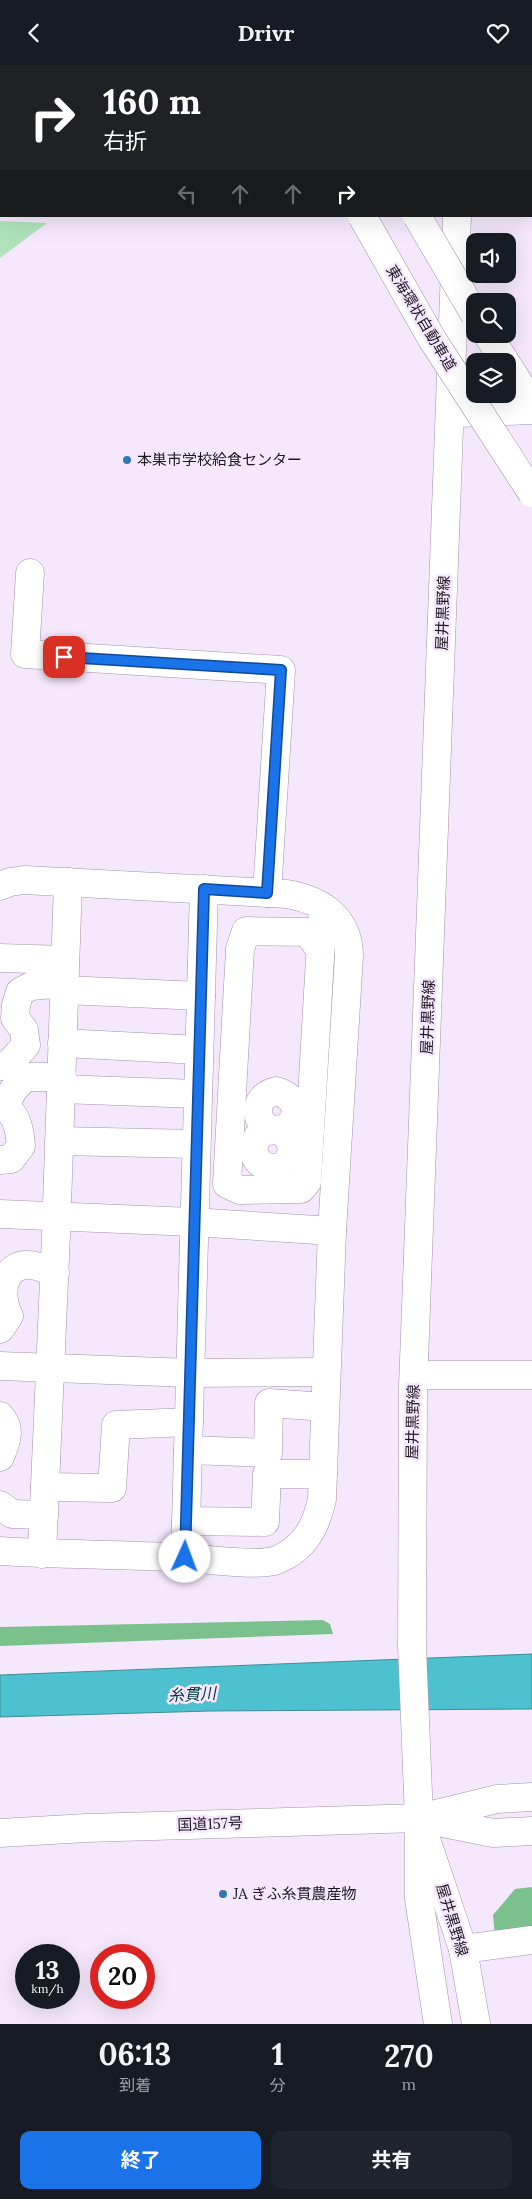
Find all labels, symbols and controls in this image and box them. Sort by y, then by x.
icon: back [20,19,48,47]
text: Drivr [238,19,294,47]
icon: heart [484,19,512,47]
text: 160 m [103,79,201,124]
icon: right [20,85,85,150]
text: 右折 [103,127,147,155]
icon: left [173,180,201,208]
icon: ahead [226,180,254,208]
icon: ahead [279,180,307,208]
icon: right [332,180,360,208]
map controls [466,233,516,403]
button: sound [466,233,516,283]
street label: 東海環状自動車道 [382,261,460,374]
button: search [466,293,516,343]
button: layers [466,353,516,403]
place label: 本巣市学校給食センター [137,450,302,469]
marker: 本巣市学校給食センター [121,454,133,466]
street label: 屋井黒野線 [432,575,453,651]
pin [43,636,85,678]
icon: arrive [50,643,78,671]
street label: 屋井黒野線 [417,979,438,1055]
street label: 屋井黒野線 [402,1384,423,1460]
position arrow [158,1530,210,1582]
water label: 糸貫川 [168,1683,218,1705]
street label: 国道157号 [177,1813,243,1834]
street label: 屋井黒野線 [432,1881,473,1959]
place label: JA ぎふ糸貫農産物 [232,1884,357,1903]
marker: JA ぎふ糸貫農産物 [217,1888,229,1900]
speed limit sign: 20 [90,1944,155,2009]
text: 13 [35,1954,60,1986]
text: km/h [31,1981,64,1996]
text: 06:13 [99,2035,171,2073]
text: 1 [272,2035,284,2073]
text: 270 [384,2037,433,2075]
text: m [402,2074,416,2094]
text: 到着 [119,2075,151,2095]
text: 分 [270,2075,286,2095]
button: 終了 [20,2131,261,2189]
button: 共有 [271,2131,512,2189]

